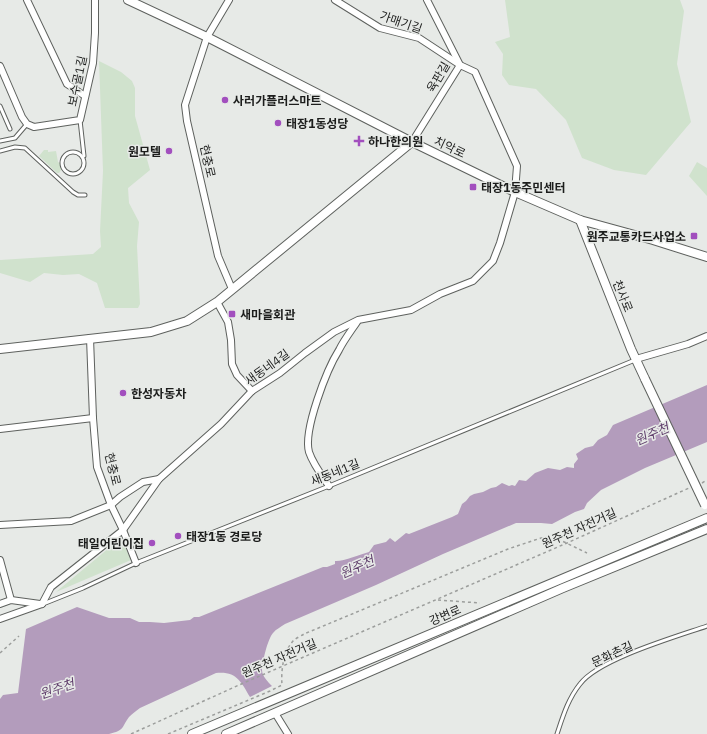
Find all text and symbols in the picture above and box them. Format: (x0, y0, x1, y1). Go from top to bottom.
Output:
street label: 가매기길 (378, 8, 424, 36)
street label: 보수골1길 (64, 54, 90, 108)
street label: 육판길 (423, 59, 453, 95)
place label: 사러가플러스마트 (233, 93, 321, 108)
marker: 사러가플러스마트 (220, 95, 230, 105)
place label: 태장1동성당 (286, 116, 348, 131)
marker: 태장1동성당 (273, 118, 283, 128)
street label: 치악로 (432, 133, 468, 161)
place label: 하나한의원 (368, 134, 423, 149)
marker: 하나한의원 (353, 135, 365, 147)
street label: 현충로 (197, 143, 219, 179)
place label: 원모텔 (128, 144, 161, 159)
marker: 원모텔 (164, 146, 174, 156)
place label: 태장1동주민센터 (481, 180, 565, 195)
marker: 태장1동주민센터 (468, 182, 478, 192)
place label: 원주교통카드사업소 (587, 229, 686, 244)
marker: 원주교통카드사업소 (689, 231, 699, 241)
street label: 천사로 (610, 278, 636, 314)
place label: 새마을회관 (240, 307, 295, 322)
marker: 새마을회관 (227, 309, 237, 319)
street label: 새동네4길 (242, 346, 292, 388)
place label: 한성자동차 (131, 386, 186, 401)
marker: 한성자동차 (118, 388, 128, 398)
water label: 원주천 (632, 419, 673, 449)
street label: 현충로 (102, 451, 124, 487)
street label: 새동네1길 (308, 455, 362, 489)
street label: 원주천 자전거길 (539, 505, 619, 551)
place label: 태장1동 경로당 (186, 529, 262, 544)
marker: 태장1동 경로당 (173, 531, 183, 541)
place label: 태일어린이집 (78, 536, 144, 551)
marker: 태일어린이집 (147, 538, 157, 548)
water label: 원주천 (337, 552, 378, 582)
street label: 강변로 (427, 602, 463, 628)
street label: 원주천 자전거길 (239, 635, 319, 681)
street label: 문화촌길 (589, 638, 635, 670)
water label: 원주천 (37, 675, 78, 703)

